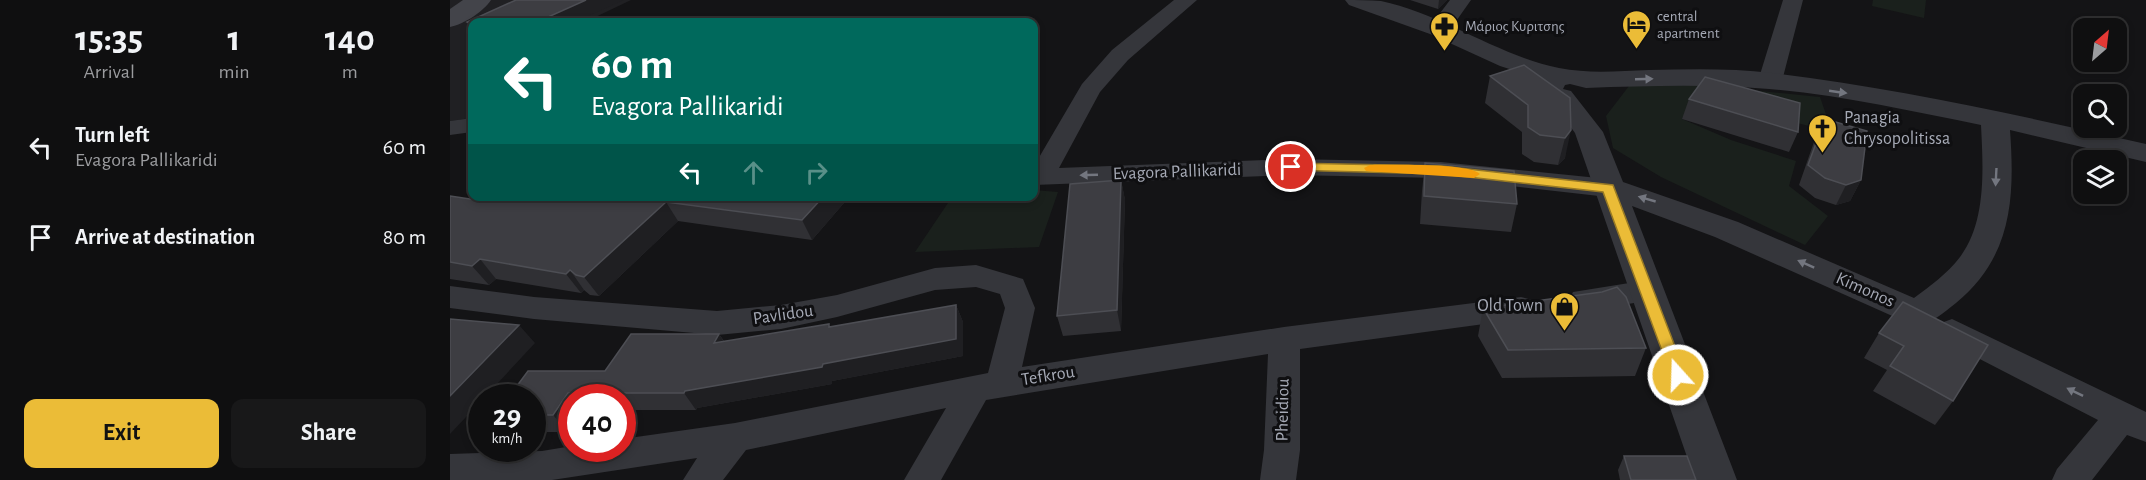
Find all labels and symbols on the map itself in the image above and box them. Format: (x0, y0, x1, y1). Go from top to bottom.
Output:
hotel icon: central apartment (1620, 9, 1652, 51)
place label: central apartment (1657, 9, 1720, 41)
pharmacy icon: Μάριος Κυριτσης (1428, 10, 1460, 52)
north arrow (2073, 18, 2127, 72)
place label: Μάριος Κυριτσης (1465, 19, 1565, 34)
one-way arrow (1635, 74, 1654, 83)
one-way arrow (1829, 87, 1848, 96)
place label: Panagia Chrysopolitissa (1844, 109, 1950, 148)
church icon: Panagia Chrysopolitissa (1807, 112, 1839, 154)
pin (1265, 141, 1316, 192)
street label: Evagora Pallikaridi (1113, 161, 1241, 183)
one-way arrow (1991, 168, 2001, 187)
one-way arrow (1079, 171, 1098, 180)
one-way arrow (1638, 194, 1656, 203)
one-way arrow (1798, 260, 1815, 269)
street label: Kimonos (1833, 269, 1897, 311)
shop icon: Old Town (1548, 290, 1580, 332)
place label: Old Town (1477, 297, 1543, 315)
street label: Pavlidou (752, 302, 814, 328)
position arrow (1646, 343, 1710, 407)
street label: Tefkrou (1020, 363, 1076, 389)
street label: Pheidiou (1273, 378, 1293, 442)
speed limit sign: 40 (558, 384, 636, 462)
one-way arrow (2066, 387, 2083, 397)

